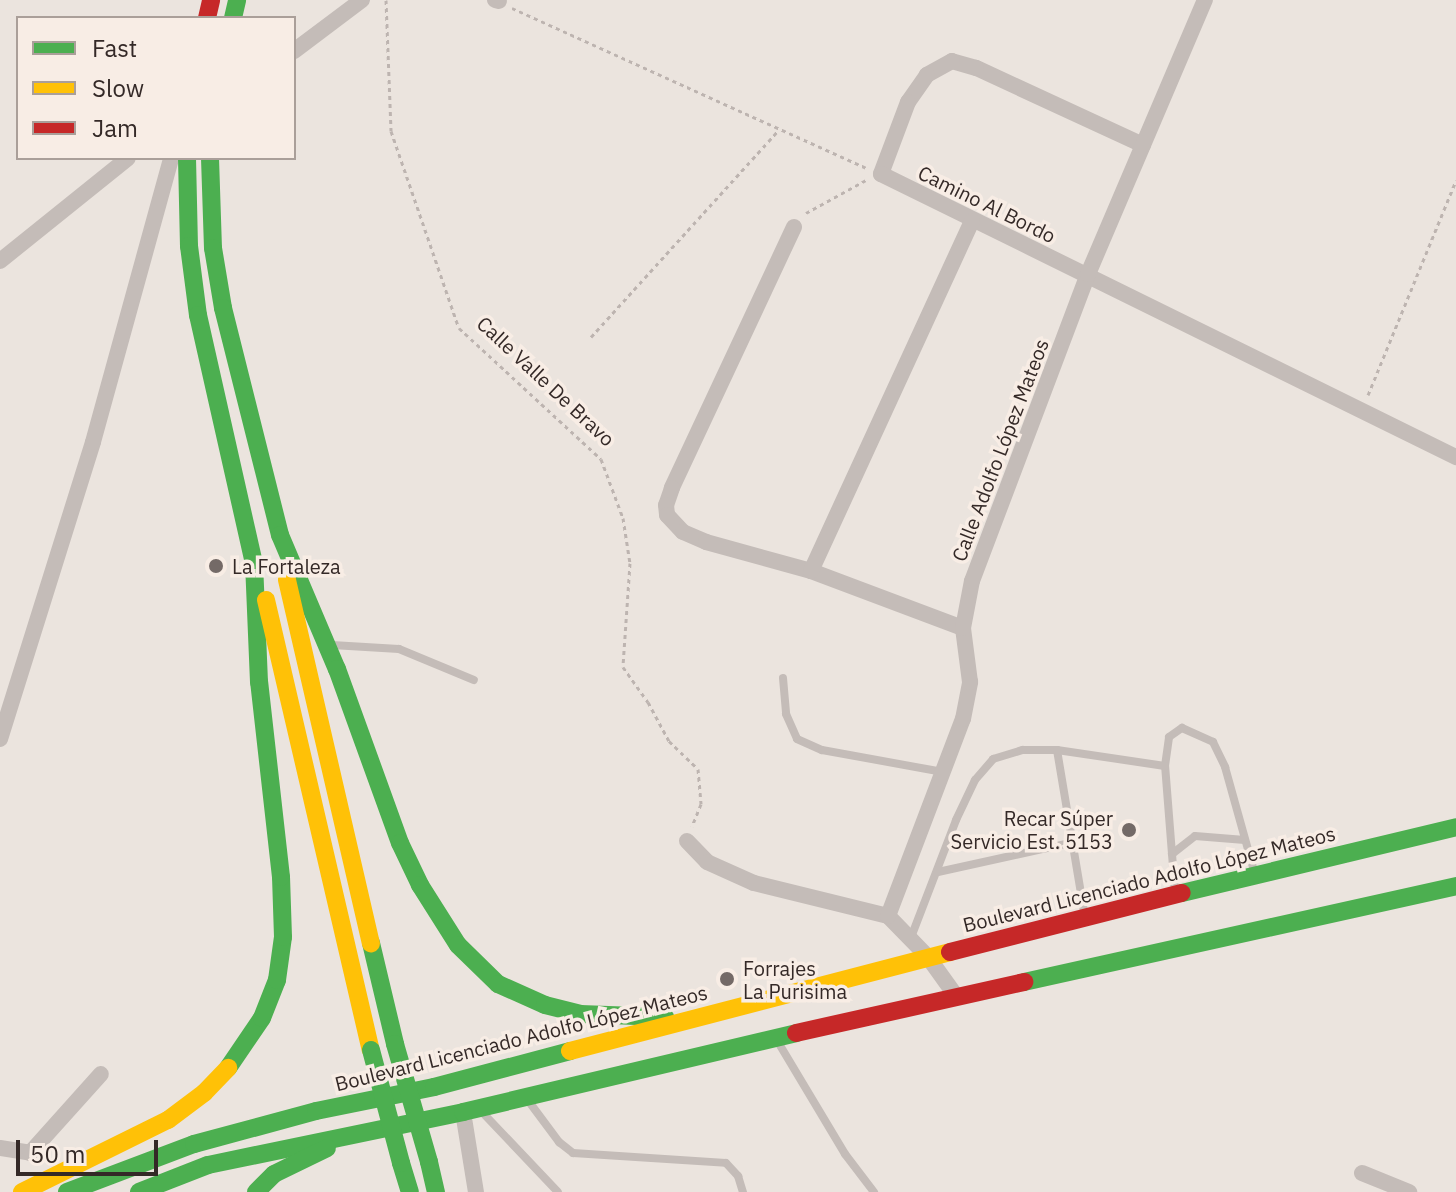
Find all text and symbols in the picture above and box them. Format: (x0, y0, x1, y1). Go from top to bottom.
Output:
legend (16, 16, 296, 160)
text: Fast (92, 32, 137, 64)
text: Slow (92, 72, 144, 104)
text: Jam (92, 112, 138, 144)
street label: Camino Al Bordo (914, 160, 1060, 248)
street label: Calle Valle De Bravo (472, 311, 620, 451)
street label: Calle Adolfo López Mateos (946, 335, 1054, 565)
place label: La Fortaleza (232, 554, 341, 578)
marker: La Fortaleza (207, 557, 225, 575)
place label: Recar Súper Servicio Est. 5153 (951, 806, 1113, 853)
street label: Boulevard Licenciado Adolfo López Mateos (960, 821, 1338, 937)
marker: Recar Súper Servicio Est. 5153 (1120, 821, 1138, 839)
place label: Forrajes La Purisima (743, 956, 847, 1003)
marker: Forrajes La Purisima (718, 970, 736, 988)
street label: Boulevard Licenciado Adolfo López Mateos (332, 980, 710, 1096)
scale bar (20, 1124, 162, 1174)
text: 50 m (30, 1138, 85, 1170)

